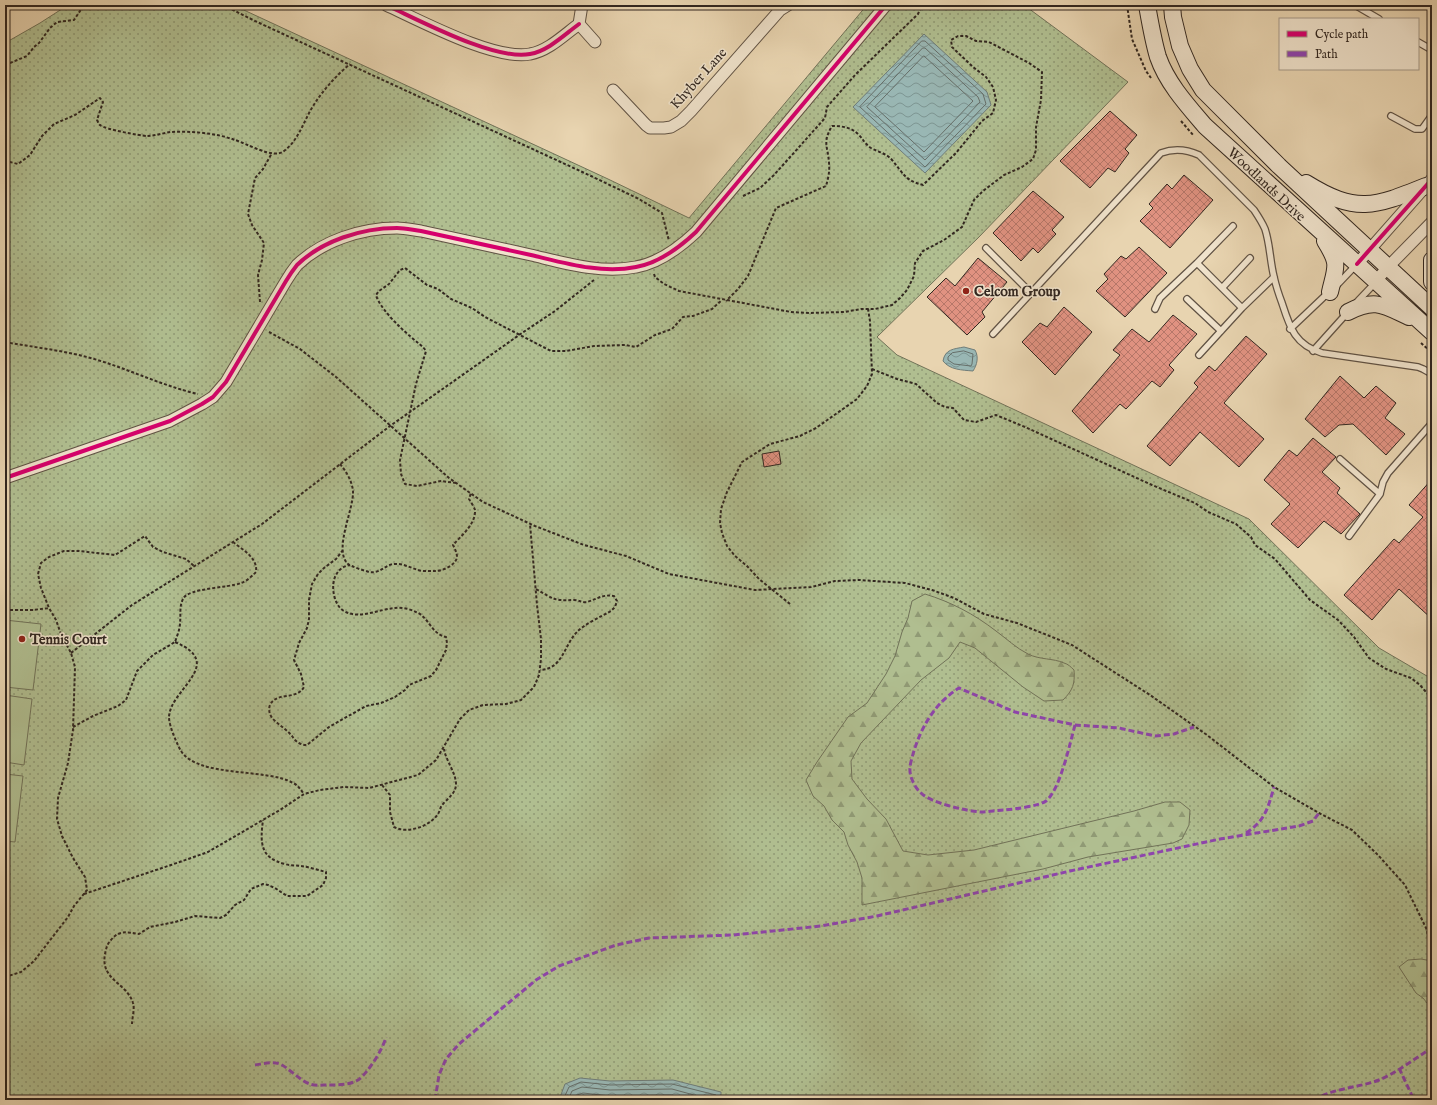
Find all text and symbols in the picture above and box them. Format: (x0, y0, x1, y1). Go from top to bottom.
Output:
legend (1279, 18, 1419, 70)
text: Cycle path (1315, 27, 1369, 43)
street label: Khyber Lane (667, 44, 731, 113)
text: Path (1315, 47, 1338, 62)
street label: Woodlands Drive (1223, 144, 1310, 226)
place label: Celcom Group (974, 283, 1061, 301)
marker: Celcom Group (961, 286, 971, 296)
place label: Tennis Court (29, 631, 107, 649)
marker: Tennis Court (17, 634, 27, 644)

